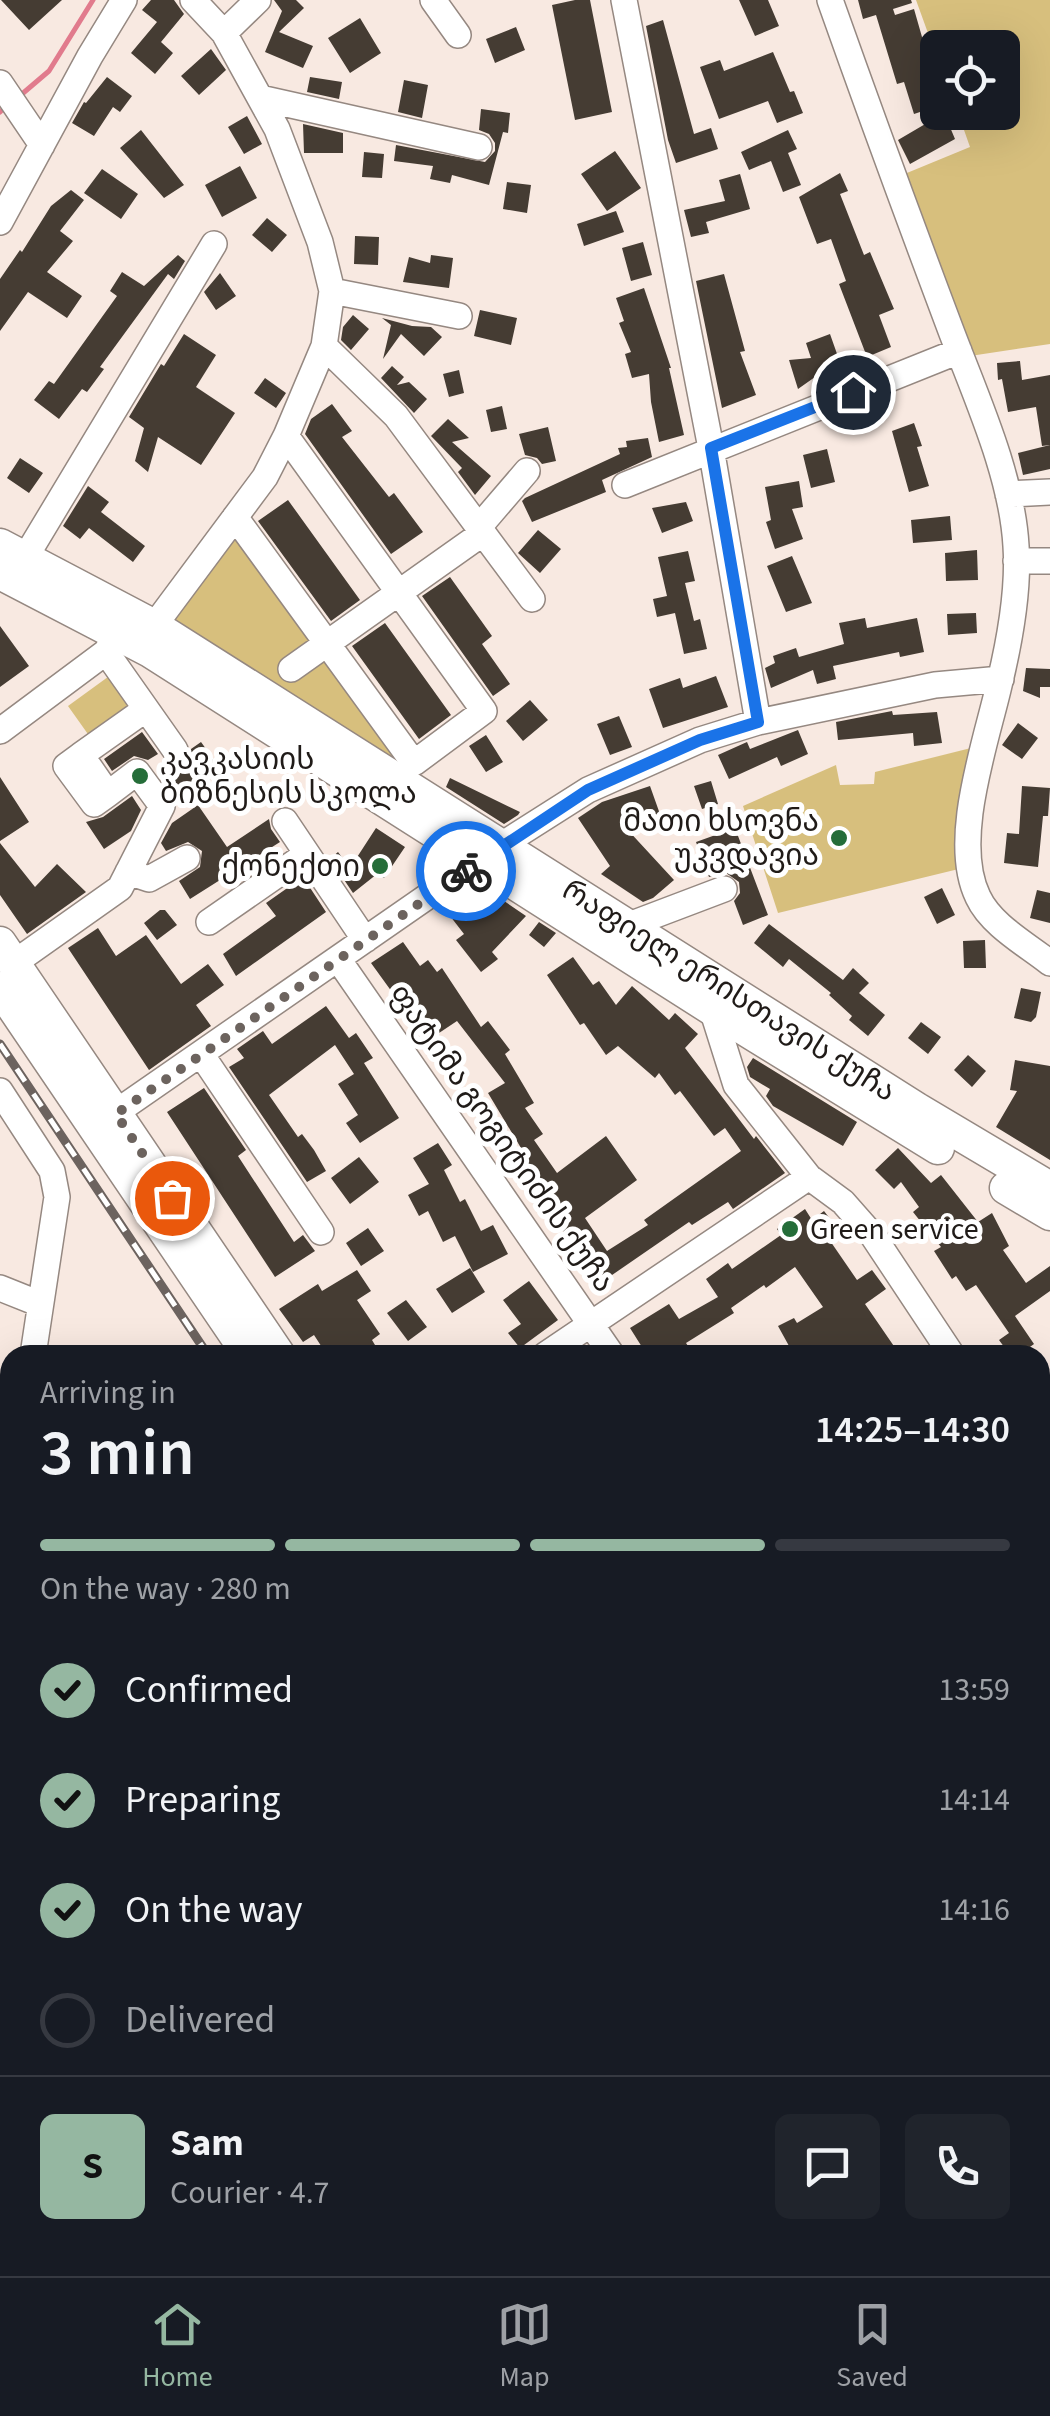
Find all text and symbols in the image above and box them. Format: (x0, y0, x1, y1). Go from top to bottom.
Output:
map controls (920, 30, 1020, 130)
button: locate (920, 30, 1020, 130)
pin (811, 350, 896, 435)
icon: home (826, 365, 881, 420)
place label: კავკასიის ბიზნესის სკოლა (160, 738, 417, 815)
marker: კავკასიის ბიზნესის სკოლა (129, 765, 151, 787)
place label: მათი ხსოვნა უკვდავია (623, 800, 819, 877)
courier (416, 821, 516, 921)
marker: მათი ხსოვნა უკვდავია (828, 827, 850, 849)
icon: bike (439, 844, 494, 899)
place label: ქონექთი (221, 845, 360, 888)
marker: ქონექთი (369, 855, 391, 877)
street label: რაფიელ ერისთავის ქუჩა (554, 868, 905, 1112)
street label: ფატიმა გოგიტიძის ქუჩა (379, 975, 625, 1301)
pin (130, 1156, 215, 1241)
icon: bag (145, 1171, 200, 1226)
place label: Green service (810, 1208, 979, 1251)
marker: Green service (779, 1218, 801, 1240)
text: Arriving in (40, 1370, 176, 1416)
text: 14:25–14:30 (815, 1403, 1010, 1457)
text: 3 min (40, 1407, 195, 1500)
text: On the way · 280 m (40, 1566, 291, 1612)
icon: check (40, 1663, 95, 1718)
text: Confirmed (125, 1663, 293, 1717)
text: 13:59 (938, 1667, 1010, 1713)
icon: check (40, 1773, 95, 1828)
text: Preparing (125, 1773, 280, 1827)
text: 14:14 (938, 1777, 1010, 1823)
icon: check (40, 1883, 95, 1938)
text: On the way (125, 1883, 302, 1937)
text: 14:16 (938, 1887, 1010, 1933)
text: Delivered (125, 1993, 275, 2047)
button: chat (775, 2114, 880, 2219)
button: phone (905, 2114, 1010, 2219)
text: Sam (170, 2116, 244, 2170)
text: S (82, 2139, 103, 2193)
text: Courier · 4.7 (170, 2170, 330, 2216)
tab: Home (142, 2297, 213, 2397)
tab: Map (497, 2297, 552, 2397)
tab: Saved (836, 2297, 908, 2397)

